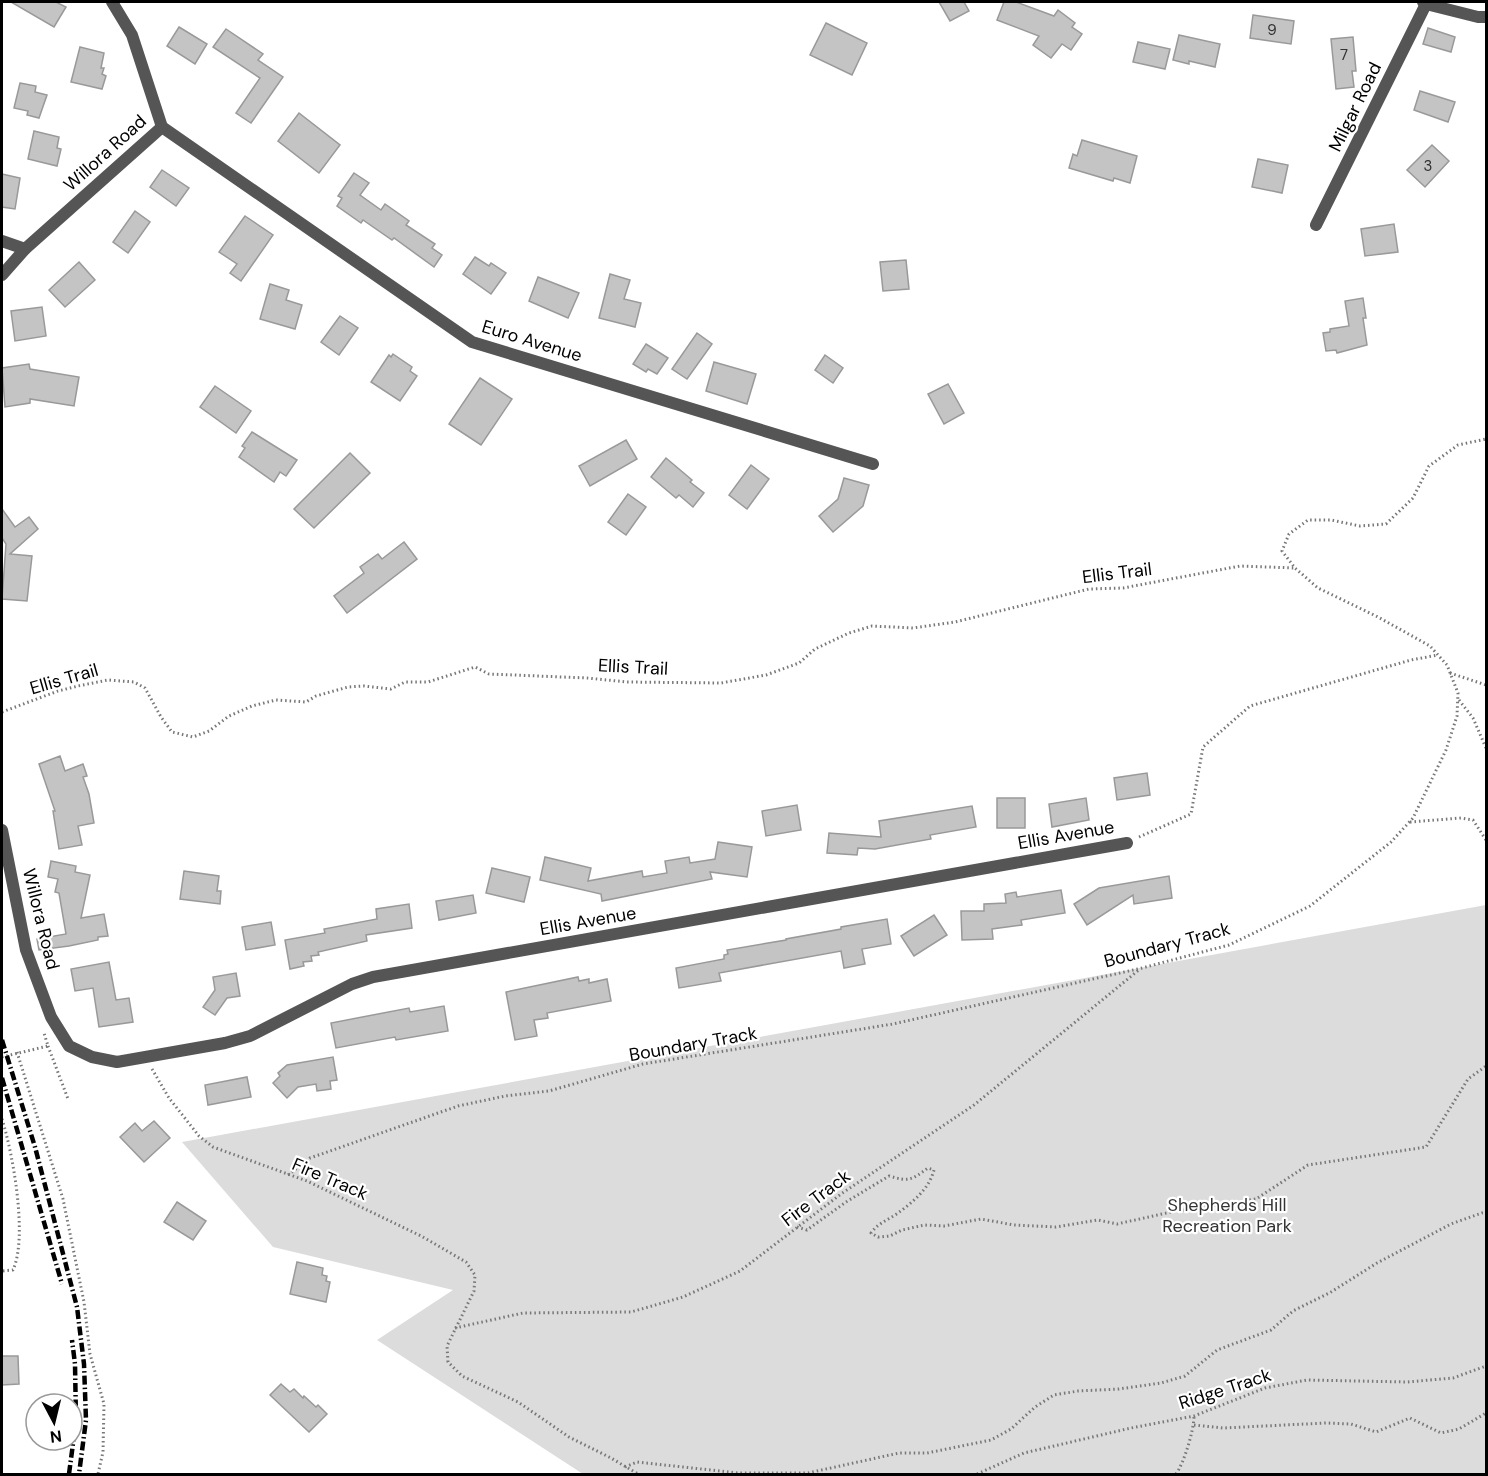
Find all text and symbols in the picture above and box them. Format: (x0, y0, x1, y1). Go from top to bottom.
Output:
house number: 9 (1267, 20, 1277, 40)
house number: 7 (1340, 45, 1348, 65)
street label: Milgar Road (1323, 58, 1387, 156)
street label: Willora Road (58, 109, 152, 197)
house number: 3 (1424, 156, 1432, 176)
street label: Euro Avenue (479, 314, 585, 368)
street label: Ellis Trail (1081, 557, 1153, 589)
street label: Ellis Trail (597, 653, 669, 681)
street label: Ellis Trail (27, 658, 101, 700)
street label: Ellis Avenue (1016, 815, 1116, 855)
street label: Willora Road (17, 866, 65, 972)
street label: Ellis Avenue (538, 901, 638, 941)
street label: Boundary Track (1101, 917, 1233, 973)
street label: Boundary Track (627, 1021, 759, 1067)
street label: Fire Track (288, 1152, 372, 1206)
street label: Fire Track (777, 1164, 855, 1232)
park label: Shepherds Hill Recreation Park (1162, 1193, 1292, 1238)
street label: Ridge Track (1176, 1363, 1274, 1415)
north arrow (24, 1392, 84, 1452)
text: N (49, 1425, 63, 1448)

